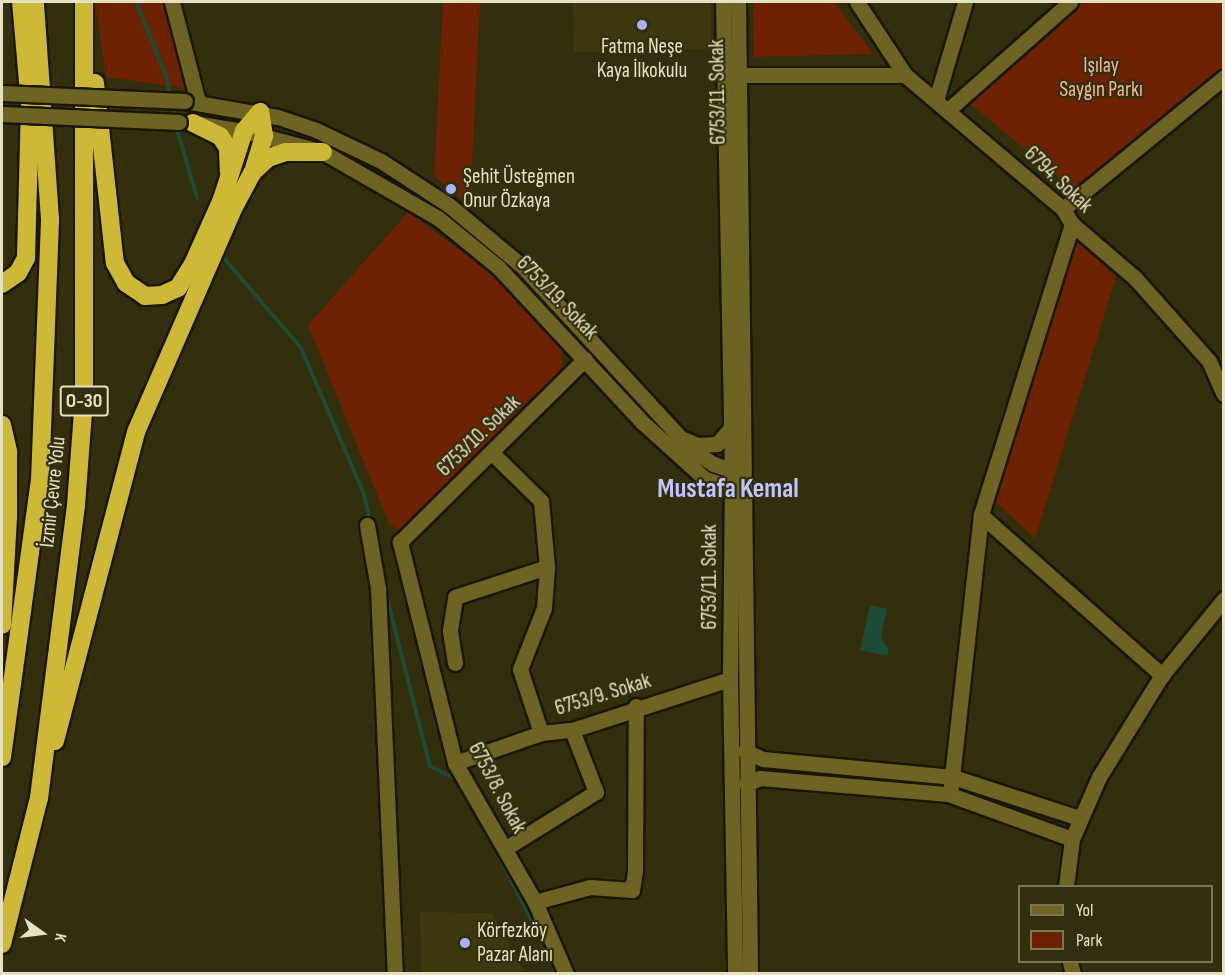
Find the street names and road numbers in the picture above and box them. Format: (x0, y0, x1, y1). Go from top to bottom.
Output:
street label: 6753/11. Sokak (704, 39, 732, 145)
street label: 6794. Sokak (1019, 141, 1097, 219)
street label: 6753/19. Sokak (511, 251, 603, 345)
road number: O-30 (58, 384, 110, 418)
street label: 6753/10. Sokak (432, 390, 526, 482)
street label: İzmir Çevre Yolu (35, 435, 71, 549)
street label: 6753/11. Sokak (697, 524, 723, 630)
street label: 6753/9. Sokak (552, 668, 654, 722)
street label: 6753/8. Sokak (463, 738, 531, 838)

